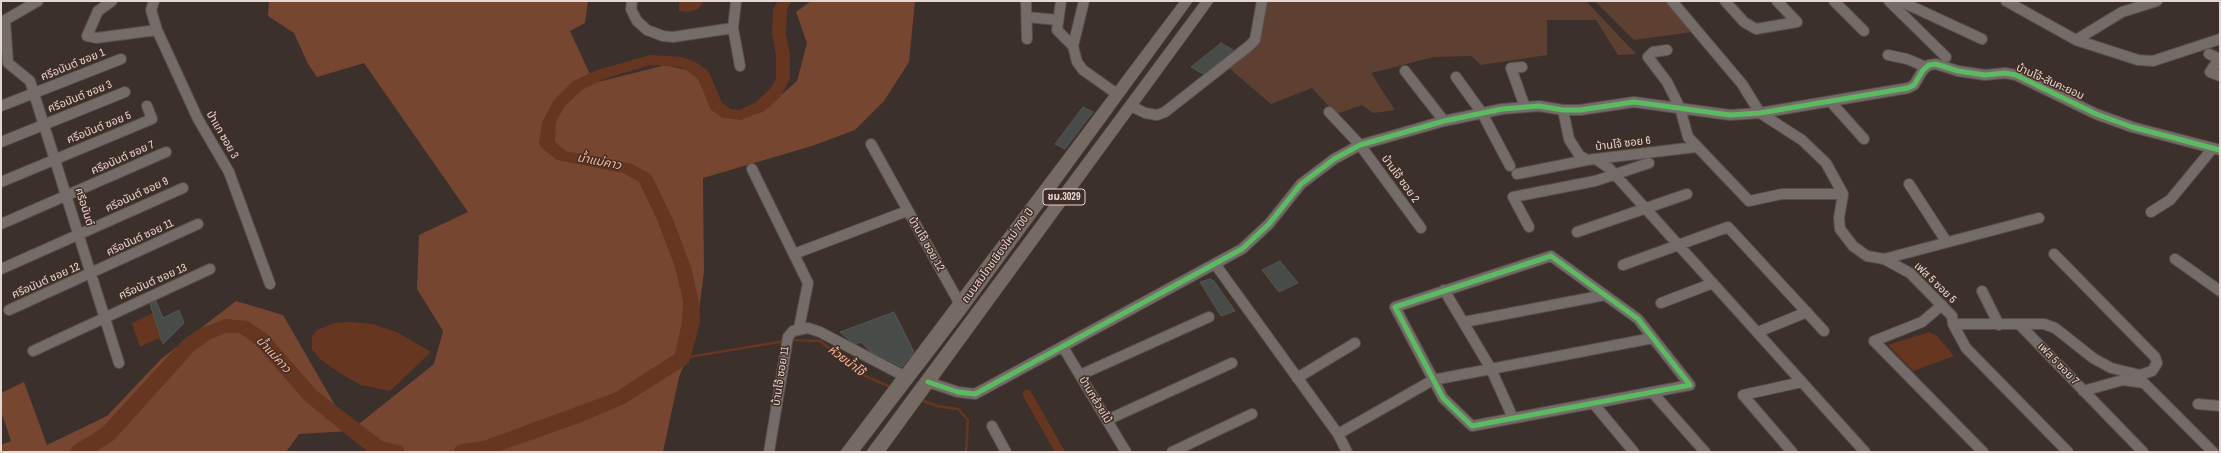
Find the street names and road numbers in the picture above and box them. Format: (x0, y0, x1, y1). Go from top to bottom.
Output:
street label: ศรีอนันต์ ซอย 1 (39, 46, 107, 84)
street label: บ้านโจ้-สันคะยอม (2014, 61, 2086, 103)
street label: ศรีอนันต์ ซอย 3 (46, 78, 114, 116)
street label: ศรีอนันต์ ซอย 5 (65, 109, 133, 147)
street label: ป่าแก ซอย 3 (203, 109, 241, 161)
street label: บ้านโจ้ ซอย 6 (1595, 134, 1651, 154)
street label: ศรีอนันต์ ซอย 7 (89, 138, 157, 178)
street label: บ้านโจ้ ซอย 2 (1378, 153, 1422, 205)
street label: ศรีอนันต์ ซอย 9 (103, 175, 171, 215)
street label: ศรีอนันต์ (72, 186, 96, 228)
road number: ชม.3029 (1043, 189, 1085, 205)
street label: ถนนสมโภชเชียงใหม่ 700 ปี (959, 206, 1037, 306)
street label: บ้านโจ้ ซอย 12 (905, 214, 947, 274)
street label: ศรีอนันต์ ซอย 11 (104, 217, 176, 259)
street label: ศรีอนันต์ ซอย 12 (10, 260, 82, 302)
street label: เฟส 5 ซอย 5 (1911, 260, 1959, 306)
street label: ศรีอนันต์ ซอย 13 (117, 261, 189, 303)
street label: เฟส 5 ซอย 7 (2035, 340, 2081, 388)
street label: บ้านโจ้ ซอย 11 (770, 345, 792, 407)
street label: บ้านกล้วยไม้ (1076, 374, 1114, 426)

